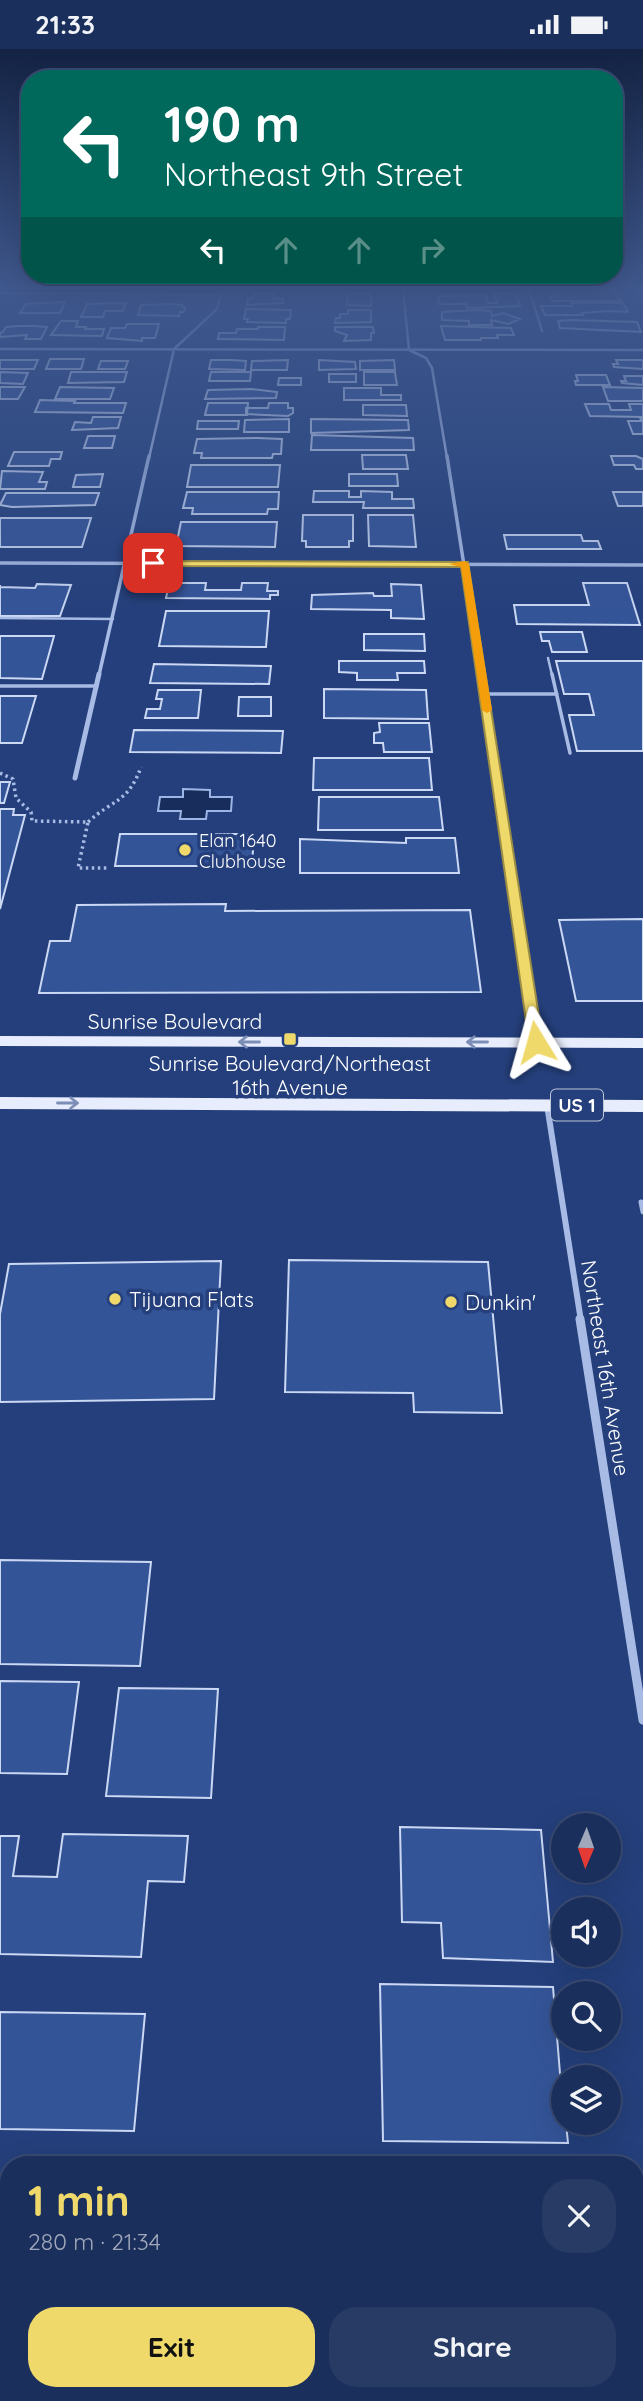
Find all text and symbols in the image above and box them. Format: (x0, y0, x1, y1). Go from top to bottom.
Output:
text: 21:33 (35, 8, 95, 41)
text: 190 m (164, 93, 300, 154)
icon: left (49, 98, 140, 189)
text: Northeast 9th Street (164, 154, 463, 194)
icon: left (194, 231, 232, 269)
icon: ahead (267, 231, 305, 269)
icon: ahead (340, 231, 378, 269)
icon: right (413, 231, 451, 269)
pin (123, 533, 183, 593)
icon: arrive (134, 544, 172, 582)
place label: Elan 1640 Clubhouse (199, 829, 286, 873)
marker: Elan 1640 Clubhouse (177, 842, 193, 858)
position arrow (499, 1005, 573, 1079)
street label: Sunrise Boulevard (88, 1008, 262, 1034)
marker: Sunrise Boulevard/Northeast 16th Avenue (282, 1031, 298, 1047)
one-way arrow (238, 1035, 261, 1049)
one-way arrow (466, 1035, 489, 1049)
place label: Sunrise Boulevard/Northeast 16th Avenue (149, 1050, 431, 1100)
road number: US 1 (551, 1089, 603, 1121)
one-way arrow (56, 1096, 79, 1110)
street label: Northeast 16th Avenue (576, 1258, 636, 1478)
place label: Tijuana Flats (129, 1286, 254, 1312)
place label: Dunkin' (465, 1289, 536, 1315)
marker: Tijuana Flats (107, 1291, 123, 1307)
marker: Dunkin' (443, 1294, 459, 1310)
north arrow (551, 1813, 621, 1883)
map controls (551, 1813, 621, 2135)
button: sound (551, 1897, 621, 1967)
button: search (551, 1981, 621, 2051)
button: layers (551, 2065, 621, 2135)
text: 1 min (28, 2174, 130, 2227)
button: close (542, 2179, 616, 2253)
text: 280 m · 21:34 (28, 2227, 161, 2256)
button: Exit (28, 2307, 315, 2387)
button: Share (329, 2307, 616, 2387)

